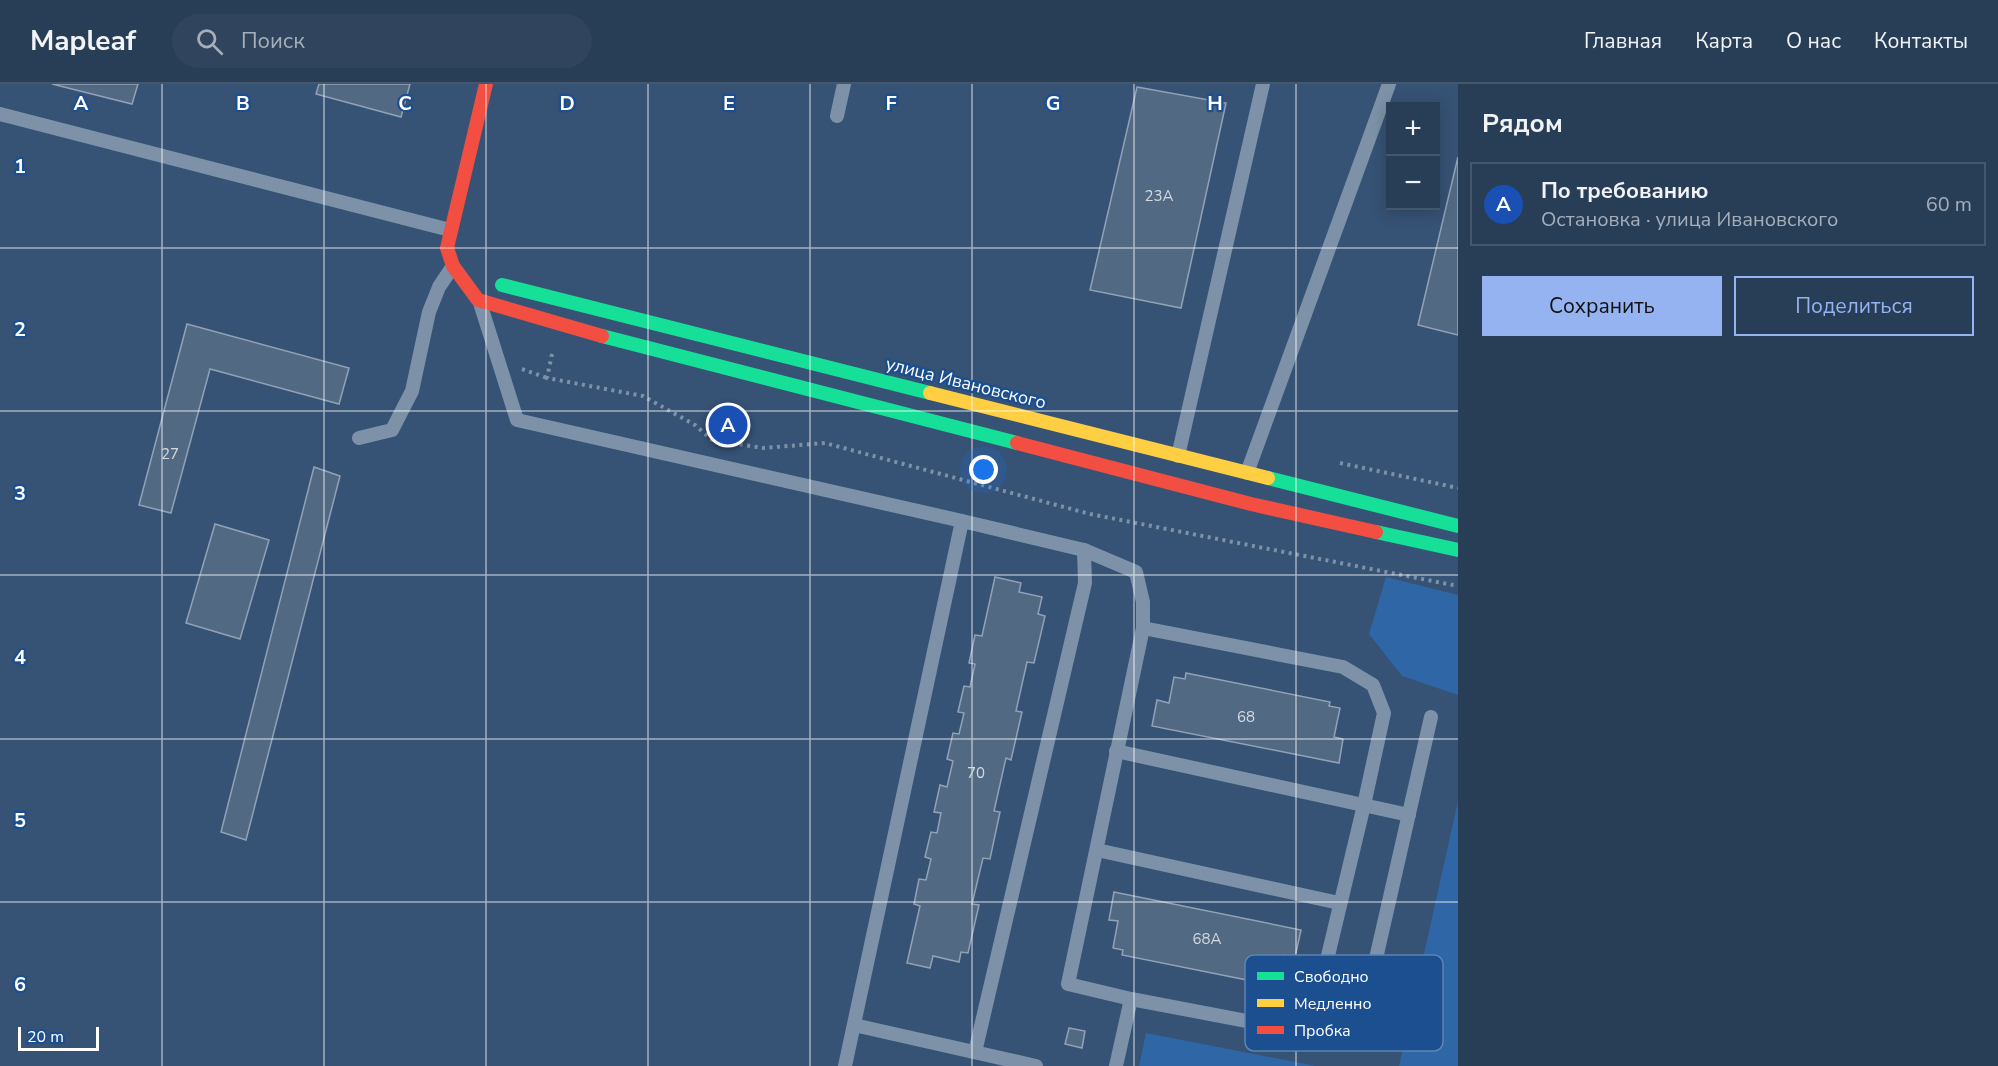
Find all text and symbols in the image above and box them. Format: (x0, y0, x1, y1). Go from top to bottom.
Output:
search box (172, 14, 592, 68)
text: Mapleaf (30, 22, 136, 60)
icon: search (193, 25, 226, 58)
text: Поиск (241, 26, 305, 56)
text: Главная (1584, 27, 1662, 55)
text: Карта (1695, 27, 1753, 55)
text: О нас (1786, 27, 1841, 55)
text: Контакты (1874, 27, 1968, 55)
text: A (74, 90, 89, 117)
text: B (236, 90, 250, 117)
text: C (398, 90, 412, 117)
text: D (559, 90, 575, 117)
text: E (723, 90, 735, 117)
text: F (885, 90, 897, 117)
text: G (1046, 90, 1060, 117)
text: H (1207, 90, 1223, 117)
map controls (1386, 102, 1440, 210)
button: + (1386, 102, 1440, 156)
text: Рядом (1482, 106, 1563, 141)
text: 1 (14, 153, 26, 180)
button: − (1386, 156, 1440, 210)
text: По требованию (1541, 176, 1708, 206)
house number: 23А (1145, 186, 1174, 206)
text: A (1496, 191, 1511, 218)
text: 60 m (1926, 191, 1972, 218)
text: Остановка · улица Ивановского (1541, 206, 1838, 233)
button: Сохранить (1482, 276, 1722, 336)
button: Поделиться (1734, 276, 1974, 336)
text: 2 (14, 316, 26, 343)
street label: улица Ивановского (883, 351, 1049, 415)
pin: A (708, 402, 748, 448)
house number: 27 (161, 444, 179, 464)
your location (969, 455, 998, 484)
text: 3 (14, 480, 26, 507)
text: 4 (14, 644, 26, 671)
house number: 68 (1237, 707, 1255, 727)
house number: 70 (967, 763, 985, 783)
text: 5 (14, 807, 26, 834)
house number: 68А (1193, 929, 1222, 949)
legend (1245, 955, 1443, 1051)
text: Свободно (1294, 966, 1369, 988)
text: 6 (14, 971, 26, 998)
text: Медленно (1294, 993, 1372, 1015)
text: Пробка (1294, 1020, 1351, 1042)
scale bar (18, 1024, 99, 1052)
text: 20 m (27, 1026, 64, 1048)

